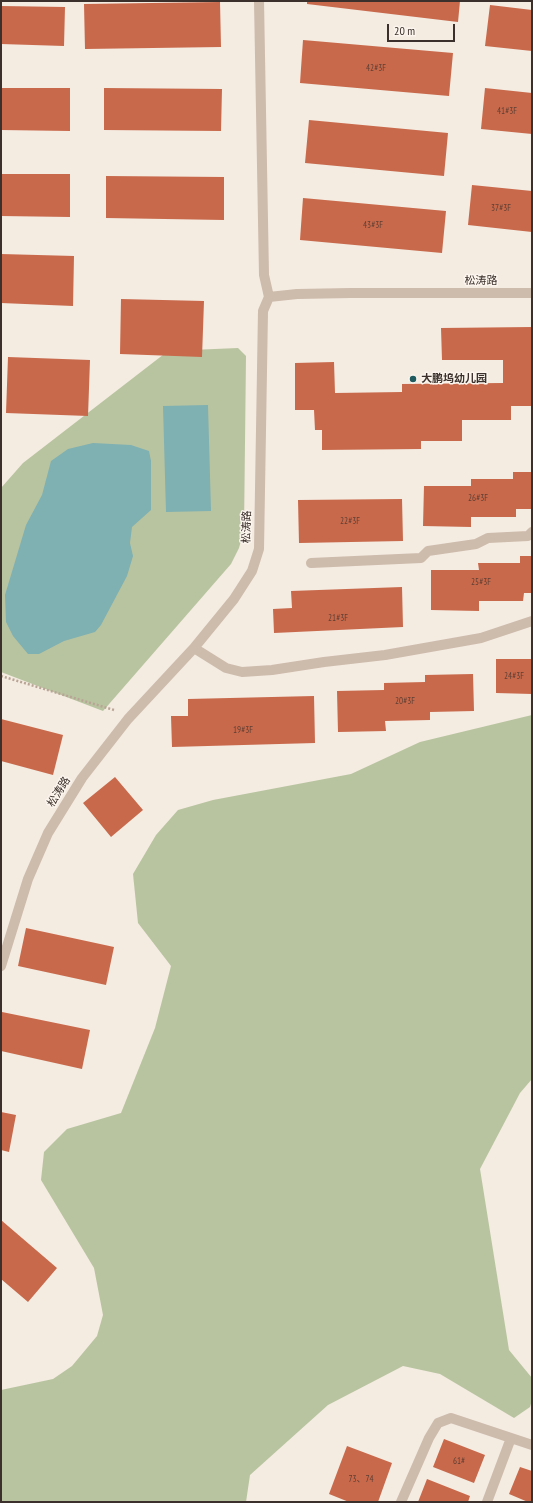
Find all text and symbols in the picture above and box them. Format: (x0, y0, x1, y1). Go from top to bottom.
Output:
scale bar (389, 16, 457, 42)
text: 20 m (394, 23, 415, 38)
house number: 42#3F (366, 63, 386, 73)
house number: 41#3F (497, 106, 517, 116)
house number: 37#3F (491, 203, 511, 213)
house number: 43#3F (363, 220, 383, 230)
street label: 松涛路 (465, 274, 497, 288)
place label: 大鹏坞幼儿园 (421, 372, 487, 386)
marker: 大鹏坞幼儿园 (408, 374, 418, 384)
house number: 26#3F (468, 493, 488, 503)
street label: 松涛路 (240, 510, 254, 544)
house number: 22#3F (340, 516, 360, 526)
house number: 25#3F (471, 577, 491, 587)
house number: 21#3F (328, 613, 348, 623)
house number: 24#3F (504, 671, 524, 681)
house number: 20#3F (395, 696, 415, 706)
house number: 19#3F (233, 725, 253, 735)
street label: 松涛路 (45, 775, 73, 809)
house number: 61# (453, 1456, 465, 1466)
house number: 73、74 (348, 1474, 374, 1484)

